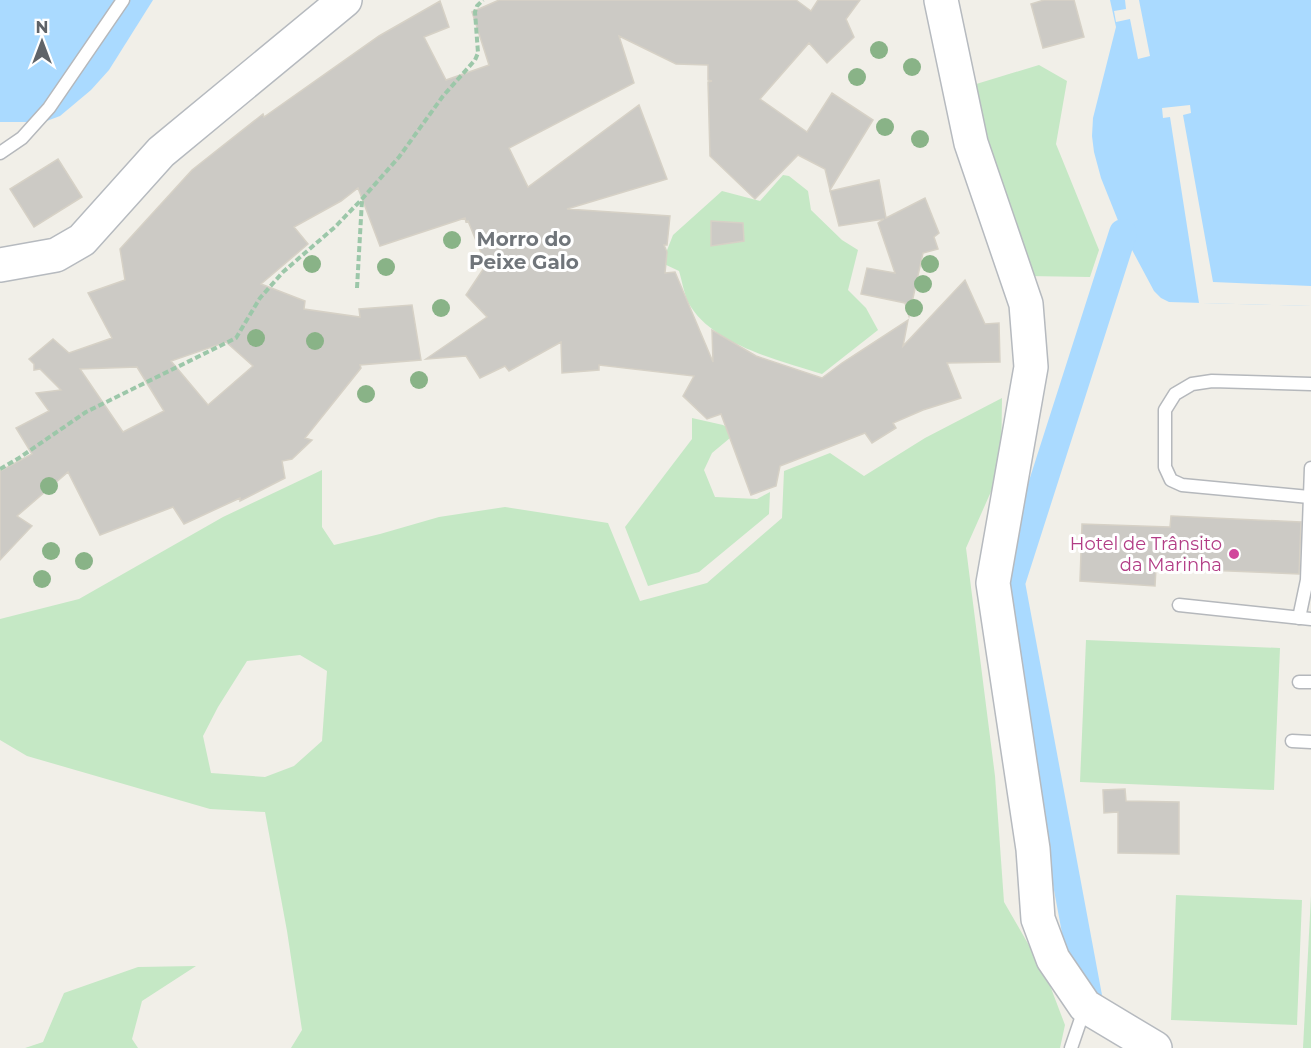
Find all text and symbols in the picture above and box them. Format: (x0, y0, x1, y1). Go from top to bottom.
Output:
north arrow (12, 12, 72, 72)
text: N (36, 18, 48, 37)
district label: Morro do Peixe Galo (469, 227, 579, 274)
place label: Hotel de Trânsito da Marinha (1070, 533, 1222, 576)
marker: Hotel de Trânsito da Marinha (1227, 547, 1241, 561)

